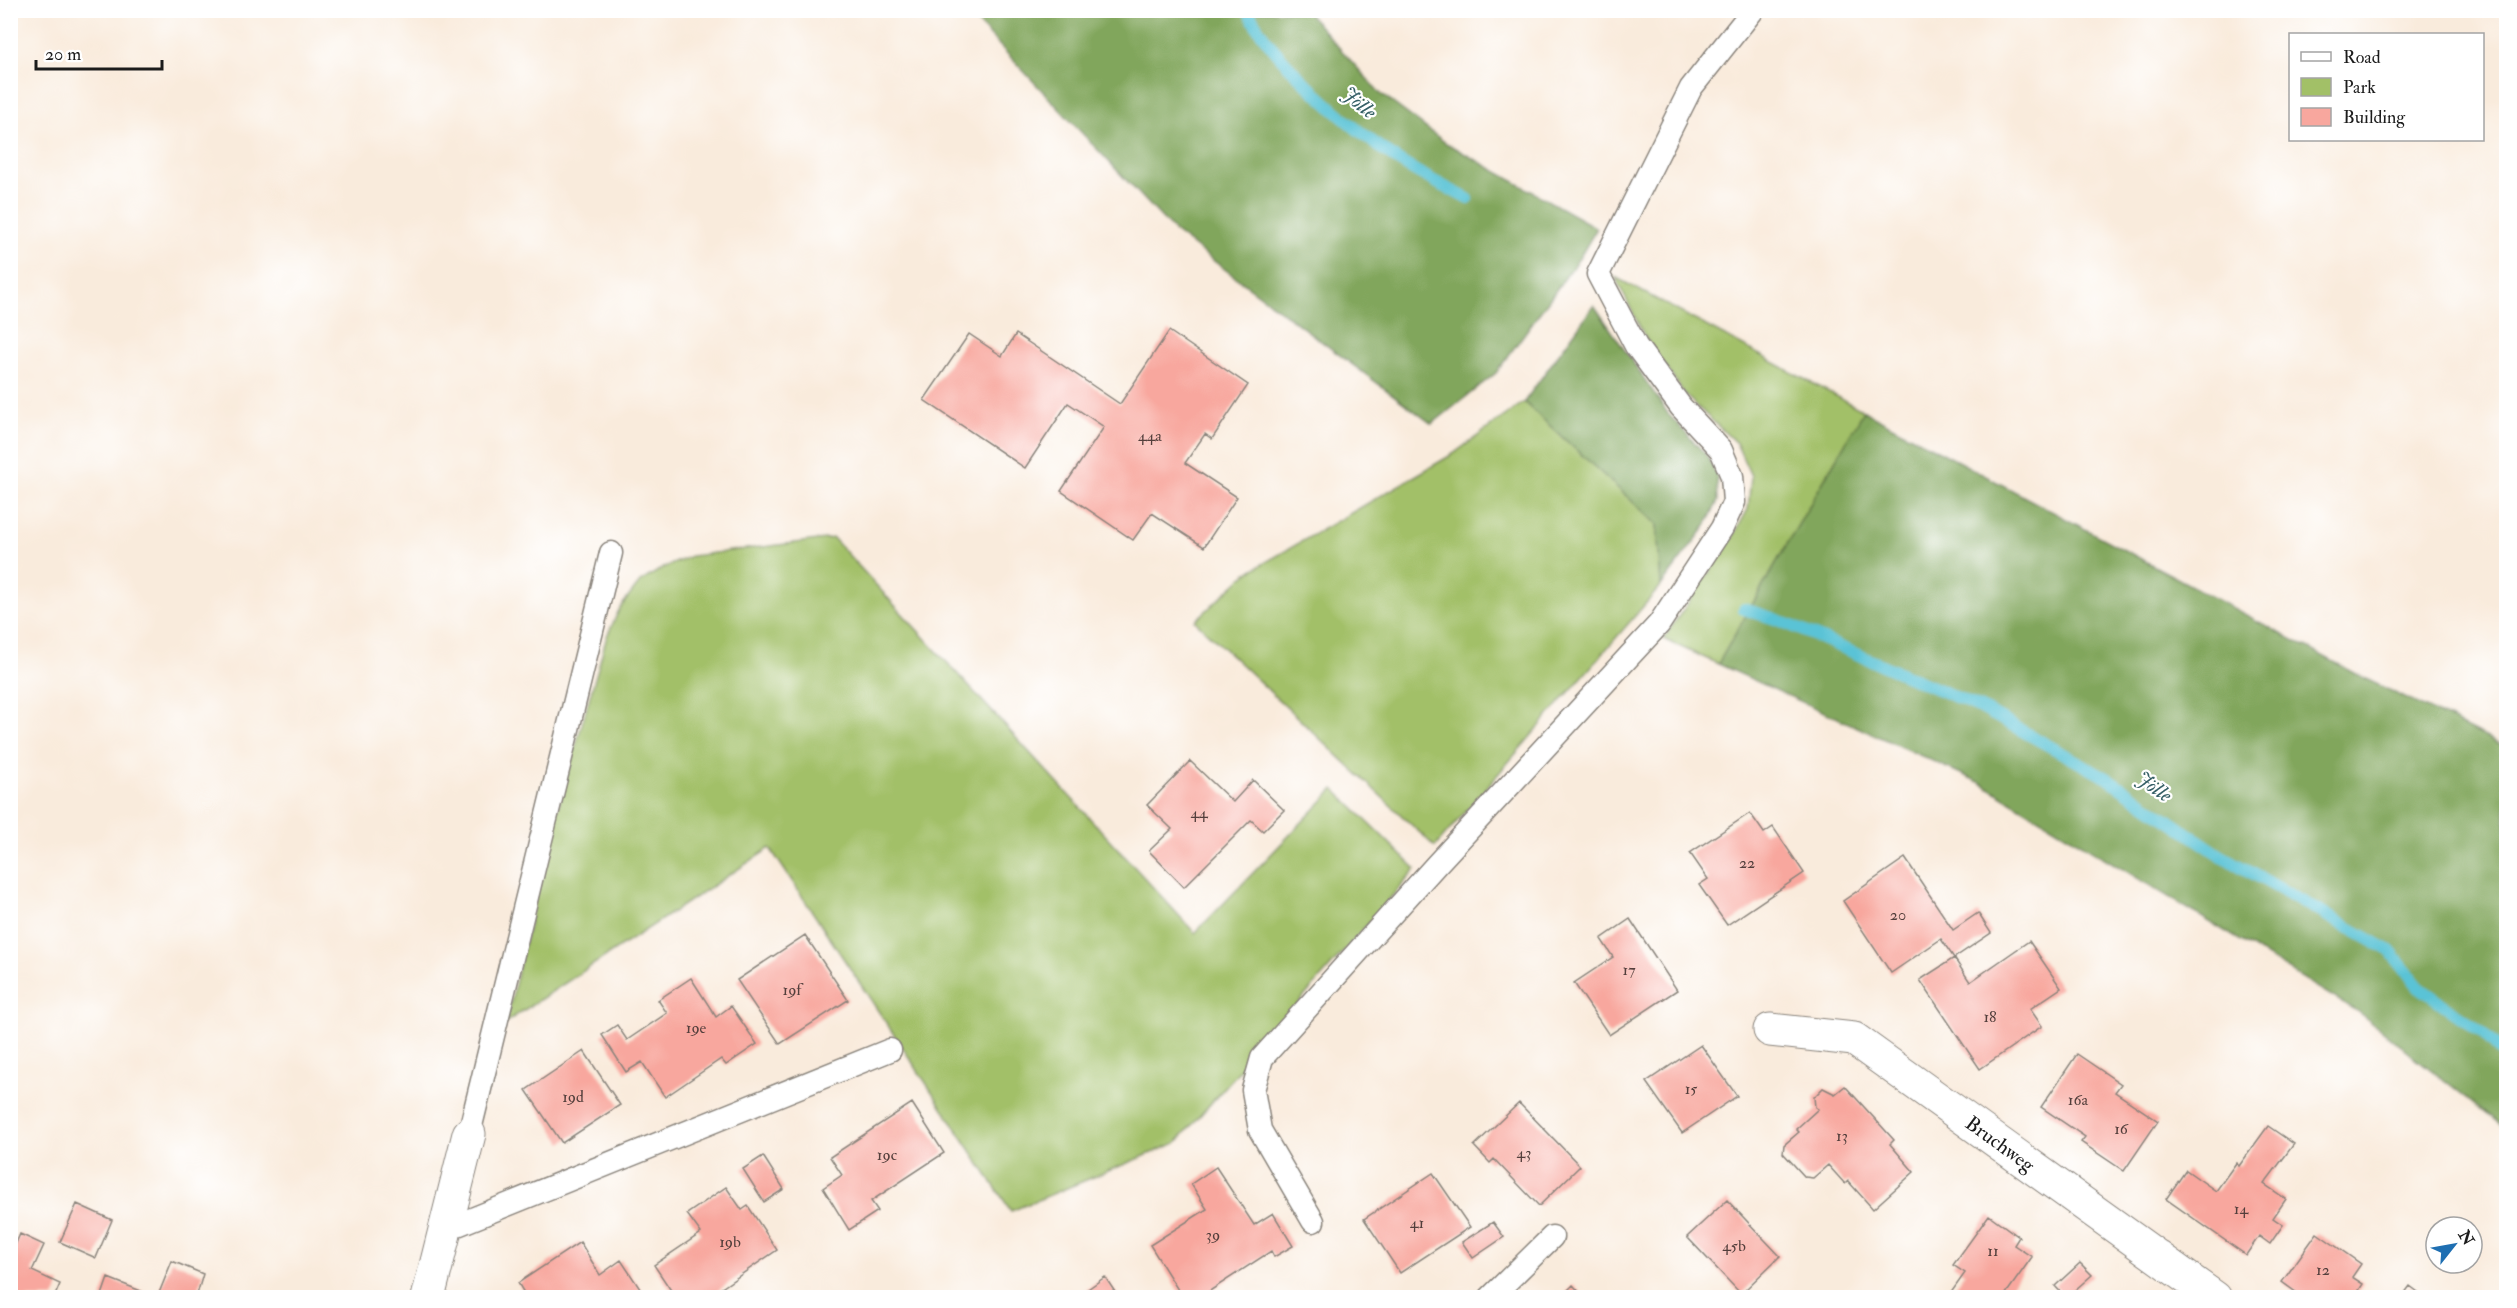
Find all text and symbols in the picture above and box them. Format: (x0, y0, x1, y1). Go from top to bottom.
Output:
scale bar (36, 33, 162, 71)
legend (2289, 33, 2484, 141)
text: 20 m (45, 43, 81, 66)
text: Road (2343, 46, 2381, 69)
text: Park (2343, 76, 2376, 99)
water label: Jölle (1336, 81, 1383, 126)
text: Building (2343, 106, 2406, 129)
house number: 44a (1138, 426, 1162, 446)
water label: Jölle (2131, 765, 2178, 809)
house number: 44 (1190, 803, 1209, 823)
house number: 22 (1739, 853, 1755, 873)
house number: 20 (1890, 905, 1906, 925)
house number: 17 (1622, 960, 1636, 980)
house number: 19f (782, 980, 804, 1000)
house number: 18 (1983, 1007, 1997, 1027)
house number: 19e (686, 1018, 707, 1038)
house number: 15 (1685, 1079, 1697, 1099)
house number: 19d (562, 1087, 584, 1107)
house number: 16a (2068, 1090, 2089, 1110)
street label: Bruchweg (1960, 1111, 2040, 1178)
house number: 16 (2114, 1119, 2129, 1139)
house number: 13 (1836, 1126, 1848, 1146)
house number: 43 (1517, 1143, 1531, 1163)
house number: 19c (877, 1145, 898, 1165)
house number: 14 (2234, 1199, 2250, 1219)
house number: 41 (1410, 1213, 1424, 1233)
north arrow (2424, 1215, 2484, 1275)
house number: 39 (1206, 1225, 1220, 1245)
text: N (2453, 1226, 2479, 1250)
house number: 19b (719, 1232, 741, 1252)
house number: 45b (1722, 1236, 1746, 1256)
house number: 11 (1987, 1241, 1999, 1261)
house number: 12 (2316, 1260, 2330, 1280)

